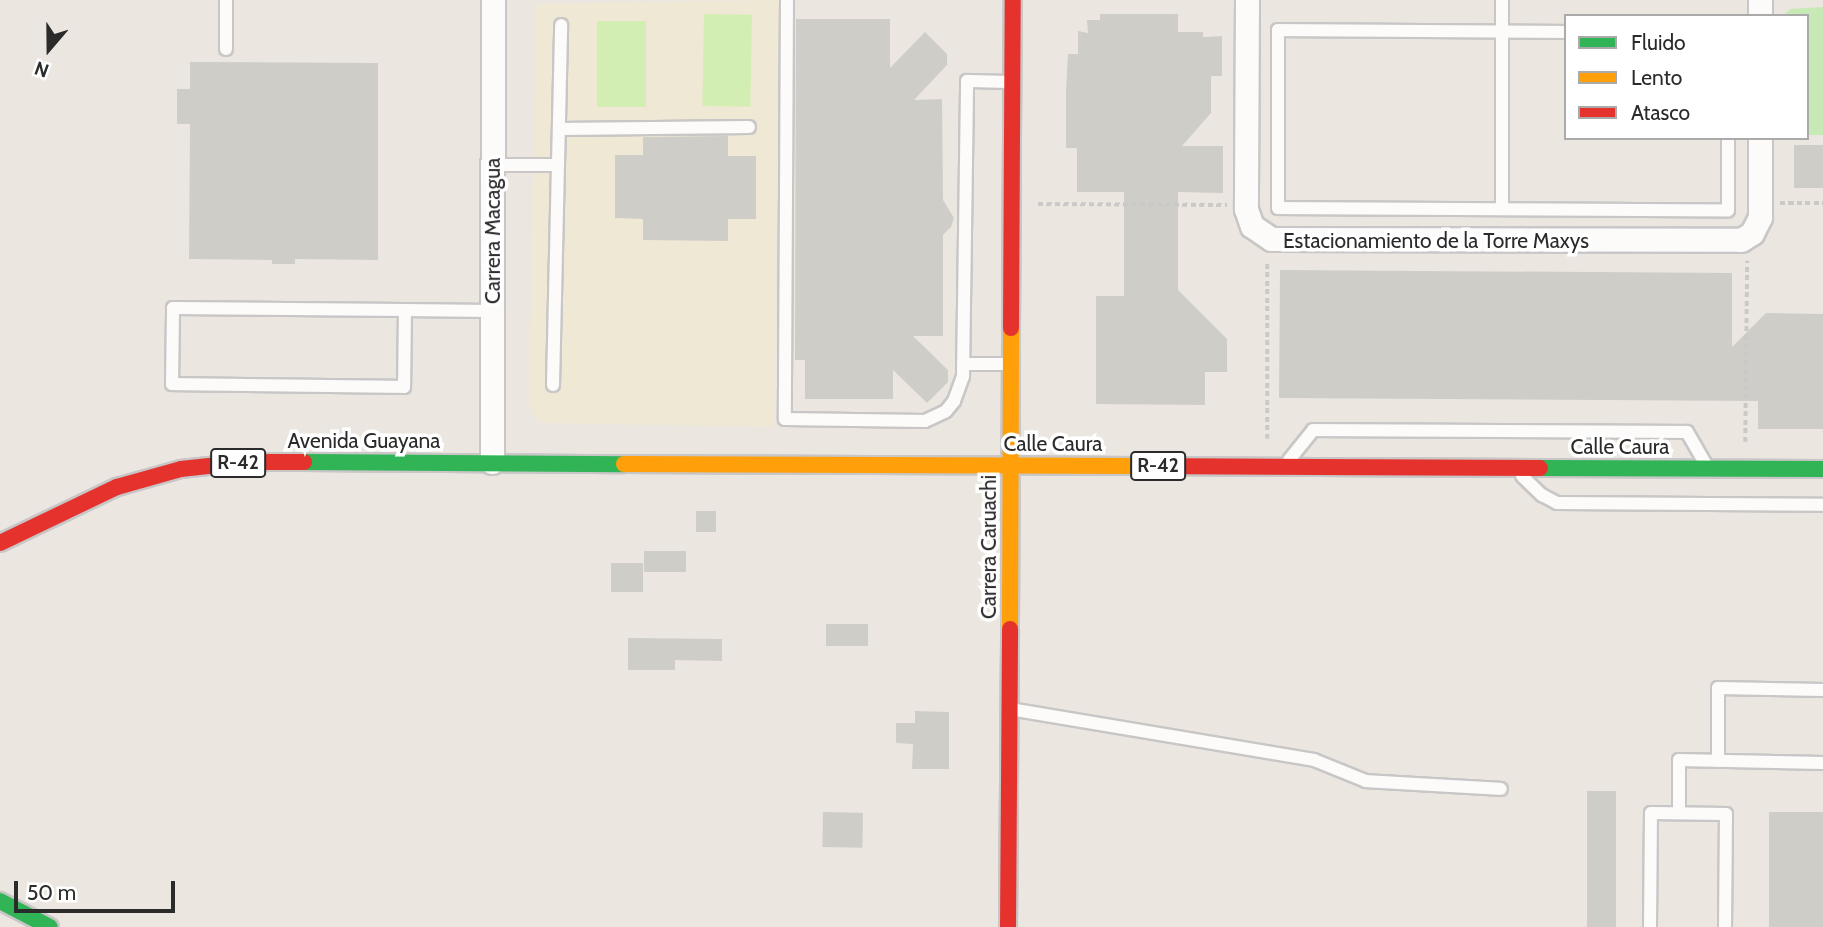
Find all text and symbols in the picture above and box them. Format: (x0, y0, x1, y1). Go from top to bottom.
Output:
north arrow (14, 14, 84, 84)
legend (1564, 14, 1809, 140)
text: Fluido (1631, 30, 1686, 55)
text: N (31, 56, 52, 82)
text: Lento (1631, 65, 1682, 90)
text: Atasco (1631, 100, 1690, 125)
street label: Carrera Macagua (480, 158, 506, 304)
street label: Estacionamiento de la Torre Maxys (1283, 228, 1589, 254)
street label: Avenida Guayana (288, 428, 440, 454)
street label: Calle Caura (1004, 431, 1102, 457)
street label: Calle Caura (1571, 434, 1669, 460)
road number: R-42 (210, 447, 266, 478)
road number: R-42 (1130, 450, 1186, 481)
street label: Carrera Caruachi (976, 475, 1002, 619)
scale bar (18, 867, 178, 911)
text: 50 m (27, 880, 76, 905)

